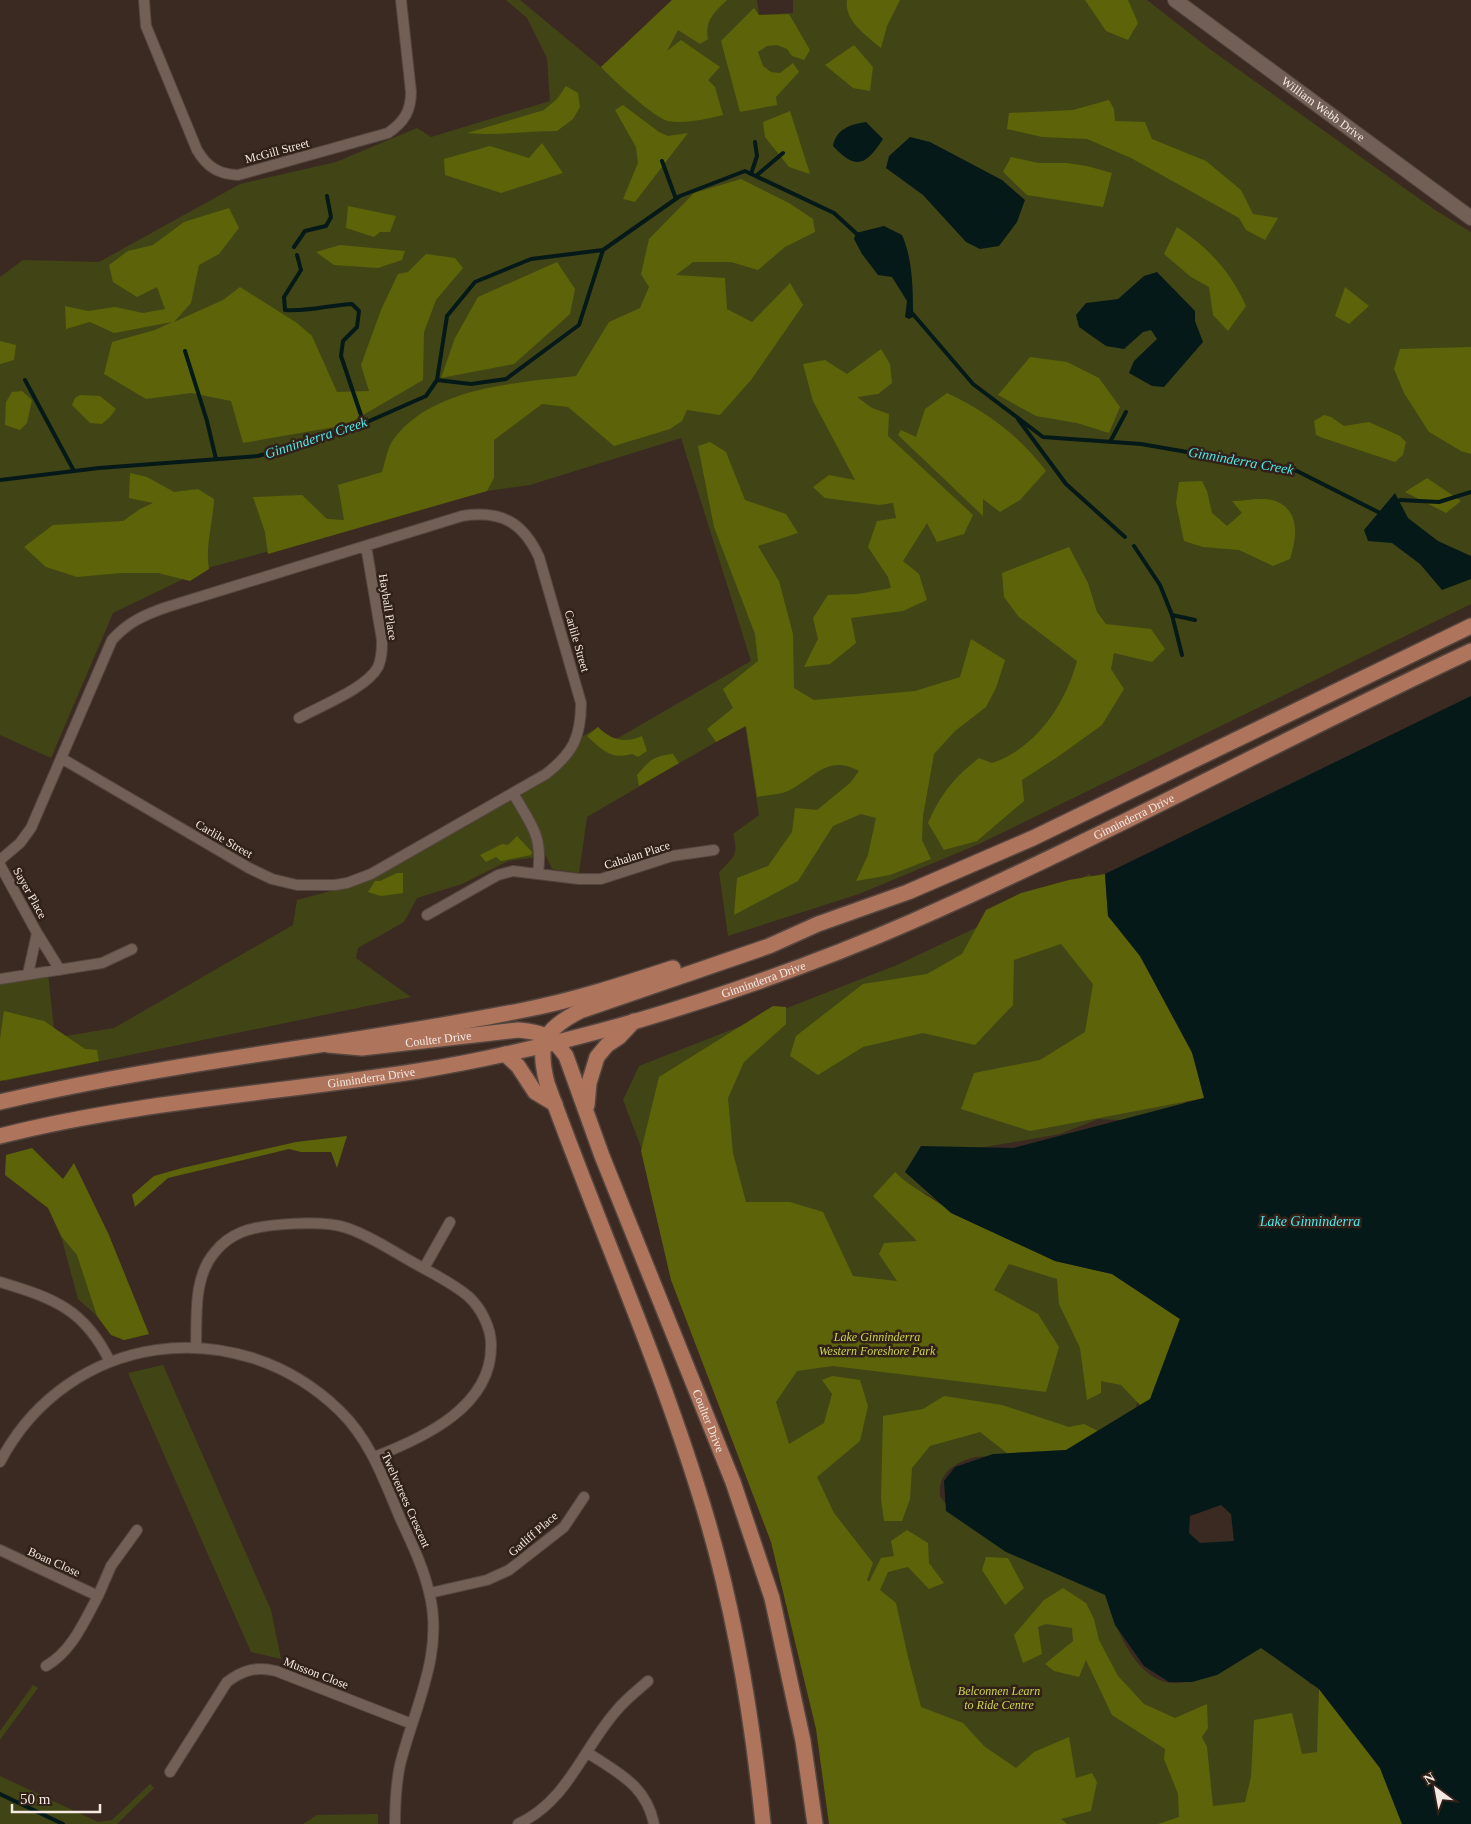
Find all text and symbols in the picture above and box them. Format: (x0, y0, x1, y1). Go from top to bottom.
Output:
street label: William Webb Drive (1279, 74, 1367, 144)
street label: McGill Street (243, 136, 311, 166)
water label: Ginninderra Creek (263, 414, 370, 462)
water label: Ginninderra Creek (1187, 444, 1295, 478)
street label: Hayball Place (376, 573, 400, 641)
street label: Carlile Street (561, 608, 593, 674)
street label: Ginninderra Drive (1091, 791, 1177, 843)
street label: Carlile Street (193, 817, 256, 861)
street label: Cahalan Place (602, 838, 672, 872)
street label: Sayer Place (10, 865, 50, 921)
street label: Ginninderra Drive (719, 958, 807, 1001)
street label: Coulter Drive (405, 1028, 472, 1050)
street label: Ginninderra Drive (327, 1065, 416, 1091)
water label: Lake Ginninderra (1259, 1214, 1360, 1229)
park label: Lake Ginninderra Western Foreshore Park (819, 1330, 936, 1358)
street label: Coulter Drive (690, 1387, 727, 1454)
street label: Twelvetrees Crescent (379, 1450, 434, 1550)
street label: Gatliff Place (505, 1509, 561, 1559)
street label: Boan Close (26, 1544, 82, 1580)
street label: Musson Close (282, 1654, 350, 1692)
park label: Belconnen Learn to Ride Centre (958, 1684, 1040, 1712)
north arrow (1411, 1764, 1461, 1814)
text: N (1421, 1769, 1438, 1787)
scale bar (12, 1782, 100, 1814)
text: 50 m (20, 1791, 51, 1807)

